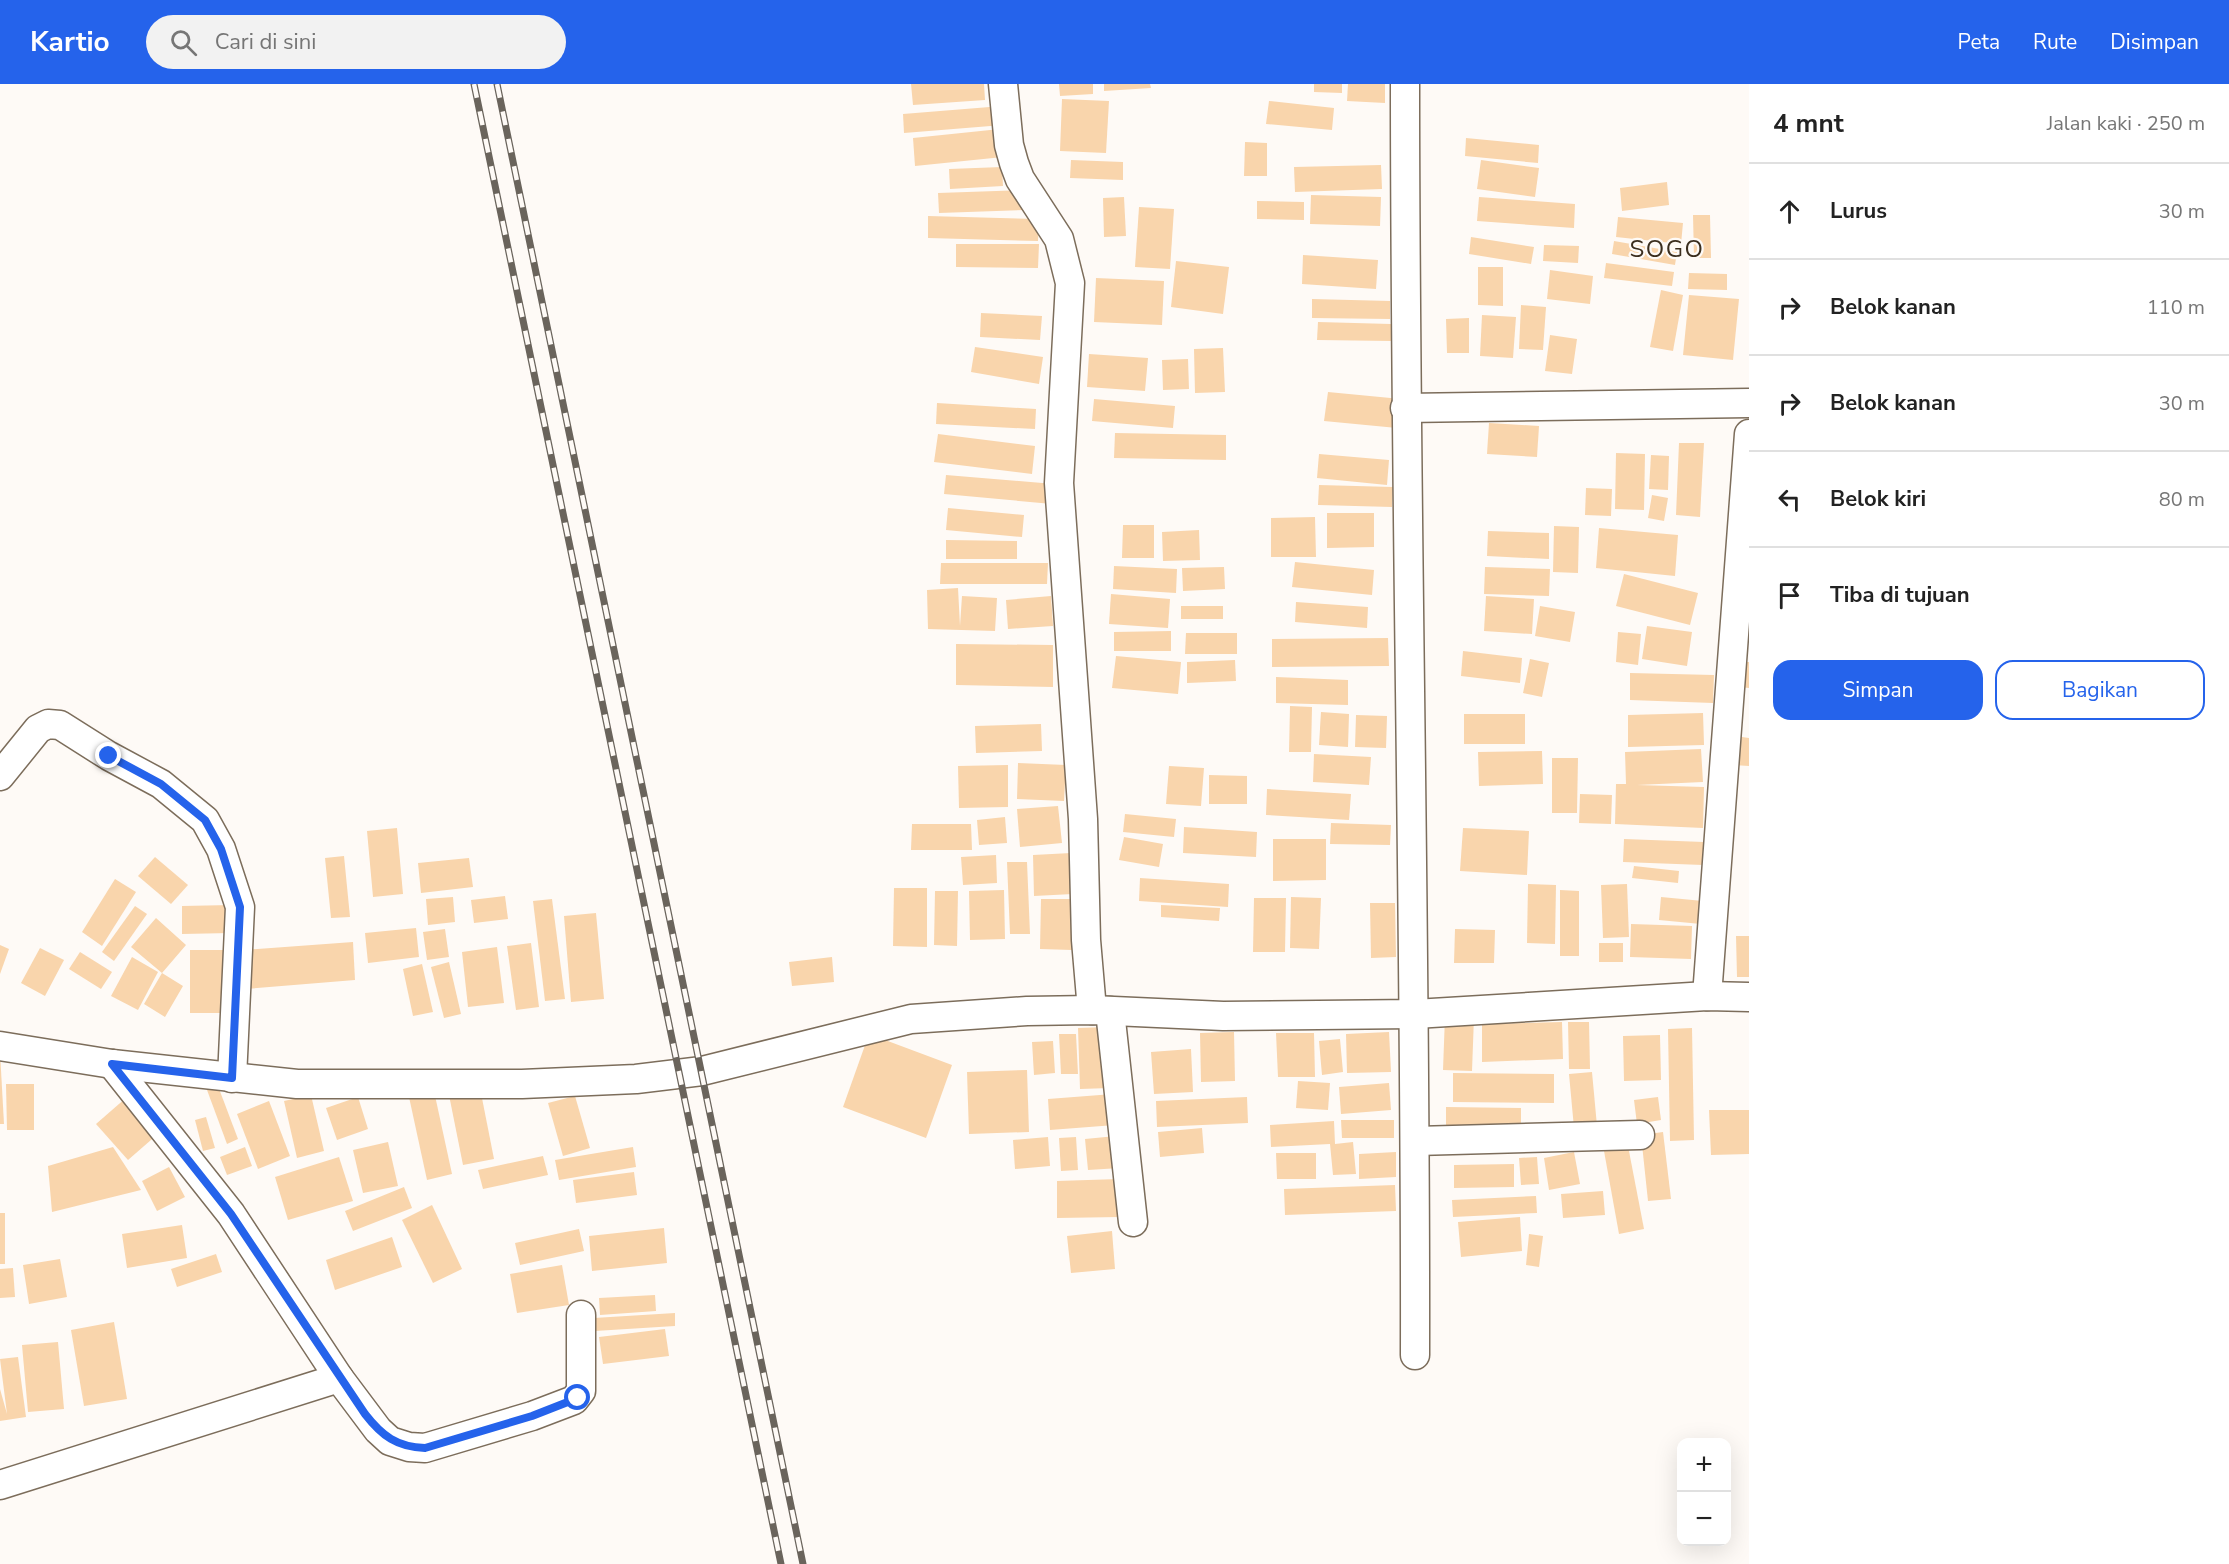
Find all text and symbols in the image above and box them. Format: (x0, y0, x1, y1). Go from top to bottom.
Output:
search box (146, 15, 566, 69)
text: Kartio (30, 23, 110, 61)
icon: search (167, 26, 200, 59)
text: Cari di sini (215, 27, 316, 57)
text: Peta (1958, 28, 2000, 56)
text: Rute (2033, 28, 2077, 56)
text: Disimpan (2110, 28, 2199, 56)
text: 4 mnt (1773, 106, 1844, 141)
text: Jalan kaki · 250 m (2047, 110, 2205, 137)
icon: ahead (1773, 195, 1806, 228)
text: Lurus (1830, 196, 1887, 226)
text: 30 m (2159, 198, 2205, 225)
district label: SOGO (1630, 233, 1705, 265)
icon: right (1773, 291, 1806, 324)
text: Belok kanan (1830, 292, 1956, 322)
text: 110 m (2147, 294, 2205, 321)
icon: right (1773, 387, 1806, 420)
text: Belok kanan (1830, 388, 1956, 418)
text: 30 m (2159, 390, 2205, 417)
icon: left (1773, 483, 1806, 516)
text: Belok kiri (1830, 484, 1926, 514)
text: 80 m (2159, 486, 2205, 513)
icon: arrive (1773, 579, 1806, 612)
text: Tiba di tujuan (1830, 580, 1970, 610)
button: Simpan (1773, 660, 1983, 720)
button: Bagikan (1995, 660, 2205, 720)
route end (95, 742, 121, 768)
route start (564, 1384, 590, 1410)
map controls (1677, 1438, 1731, 1546)
button: + (1677, 1438, 1731, 1492)
button: − (1677, 1492, 1731, 1546)

